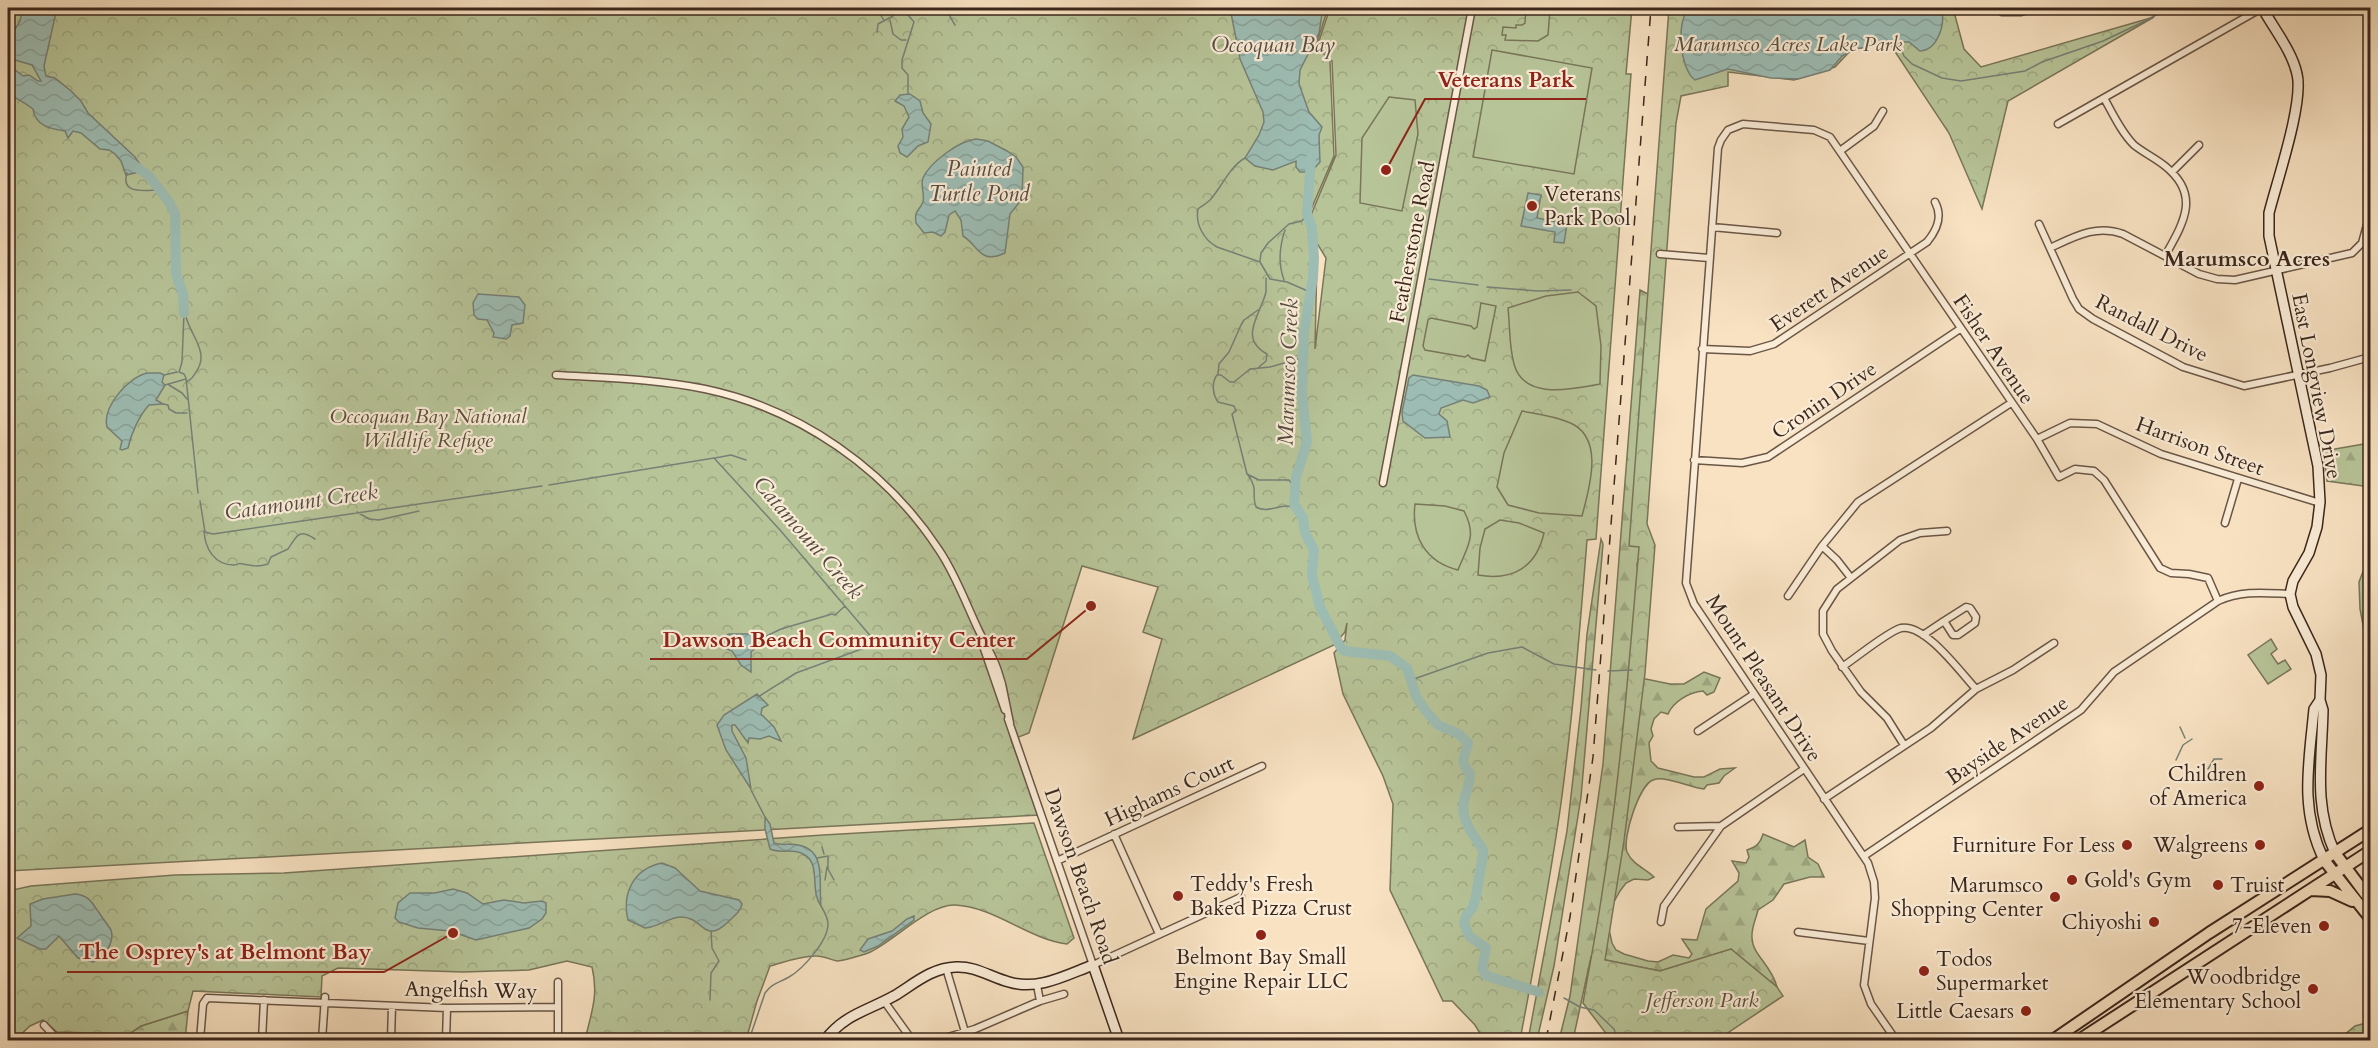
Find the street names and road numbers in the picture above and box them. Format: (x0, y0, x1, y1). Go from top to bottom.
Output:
street label: Featherstone Road (1383, 159, 1442, 325)
street label: Everett Avenue (1764, 238, 1894, 339)
street label: Fisher Avenue (1946, 288, 2041, 410)
street label: Randall Drive (2090, 288, 2213, 369)
street label: East Longview Drive (2284, 291, 2349, 481)
street label: Cronin Drive (1766, 354, 1883, 446)
street label: Harrison Street (2132, 410, 2268, 483)
street label: Mount Pleasant Drive (1698, 589, 1829, 768)
street label: Bayside Avenue (1940, 689, 2074, 792)
street label: Highams Court (1100, 749, 1239, 834)
street label: Dawson Beach Road (1037, 784, 1124, 968)
street label: Angelfish Way (404, 975, 538, 1006)

